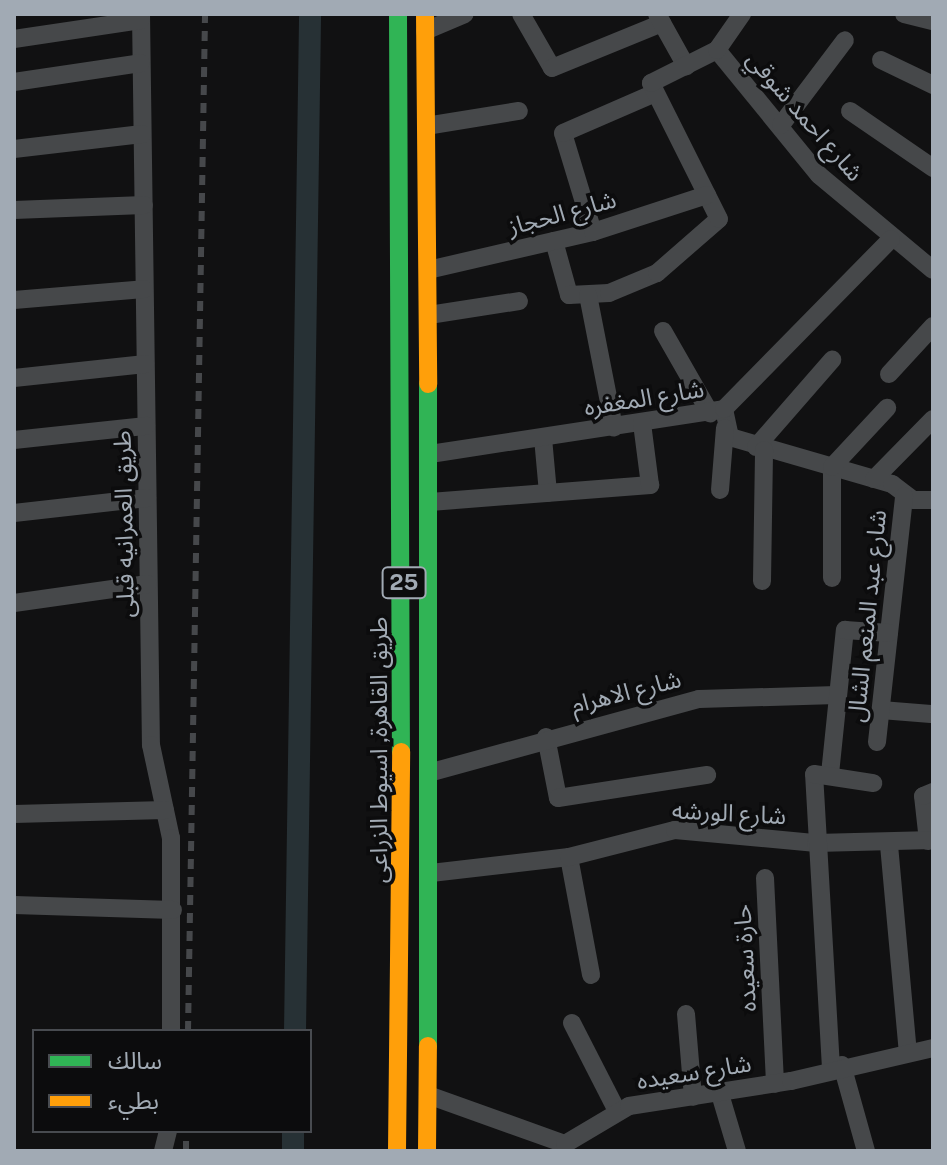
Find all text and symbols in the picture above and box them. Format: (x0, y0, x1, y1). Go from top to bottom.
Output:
street label: شارع احمد شوقي (741, 45, 869, 187)
street label: شارع الحجاز (505, 185, 619, 241)
street label: شارع المغفره (582, 374, 706, 422)
street label: طريق العمرانيه قبلى (108, 430, 140, 618)
street label: شارع عبد المنعم الشال (842, 508, 892, 724)
road number: 25 (380, 565, 428, 601)
street label: طريق القاهرة, اسيوط الزراعى (365, 617, 393, 883)
street label: شارع الاهرام (568, 664, 684, 720)
street label: شارع الورشه (671, 796, 787, 830)
street label: حارة سعيده (728, 904, 762, 1012)
legend (32, 1029, 312, 1133)
text: سالك (108, 1046, 162, 1074)
street label: شارع سعيده (635, 1049, 753, 1095)
text: بطيء (108, 1086, 159, 1114)

